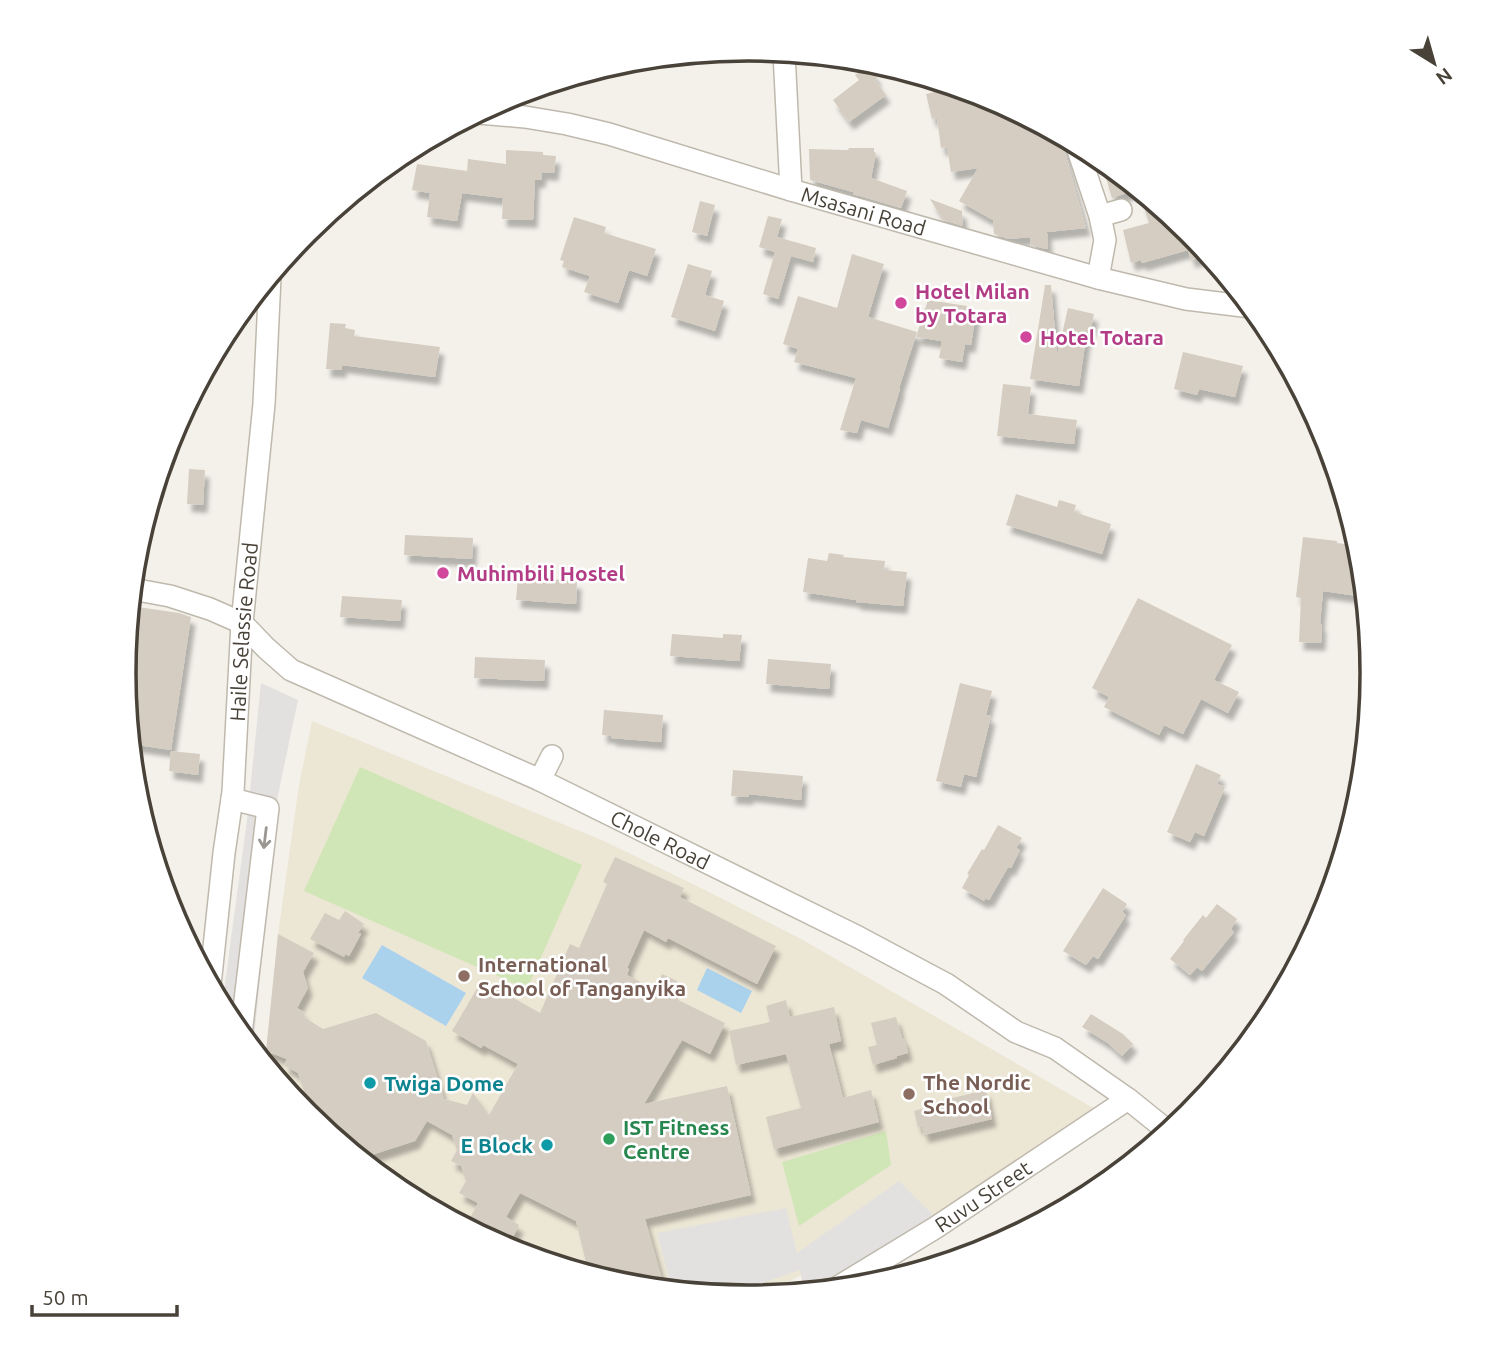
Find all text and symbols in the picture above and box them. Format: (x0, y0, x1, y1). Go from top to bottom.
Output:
north arrow (1399, 28, 1469, 98)
text: N (1432, 64, 1457, 90)
street label: Msasani Road (799, 182, 929, 240)
place label: Hotel Milan by Totara (915, 279, 1030, 327)
marker: Hotel Milan by Totara (893, 295, 909, 311)
place label: Hotel Totara (1040, 325, 1164, 349)
marker: Hotel Totara (1018, 329, 1034, 345)
street label: Haile Selassie Road (225, 541, 262, 722)
place label: Muhimbili Hostel (457, 561, 625, 585)
marker: Muhimbili Hostel (435, 565, 451, 581)
street label: Chole Road (607, 805, 714, 874)
one-way arrow (259, 826, 272, 849)
place label: International School of Tanganyika (478, 952, 686, 1000)
marker: International School of Tanganyika (456, 968, 472, 984)
place label: The Nordic School (923, 1070, 1030, 1118)
place label: Twiga Dome (384, 1071, 504, 1095)
marker: Twiga Dome (362, 1075, 378, 1091)
marker: The Nordic School (901, 1086, 917, 1102)
place label: IST Fitness Centre (623, 1115, 729, 1163)
marker: IST Fitness Centre (601, 1131, 617, 1147)
place label: E Block (461, 1133, 533, 1157)
marker: E Block (539, 1137, 555, 1153)
street label: Ruvu Street (930, 1155, 1036, 1237)
scale bar (32, 1274, 177, 1318)
text: 50 m (42, 1285, 89, 1309)

